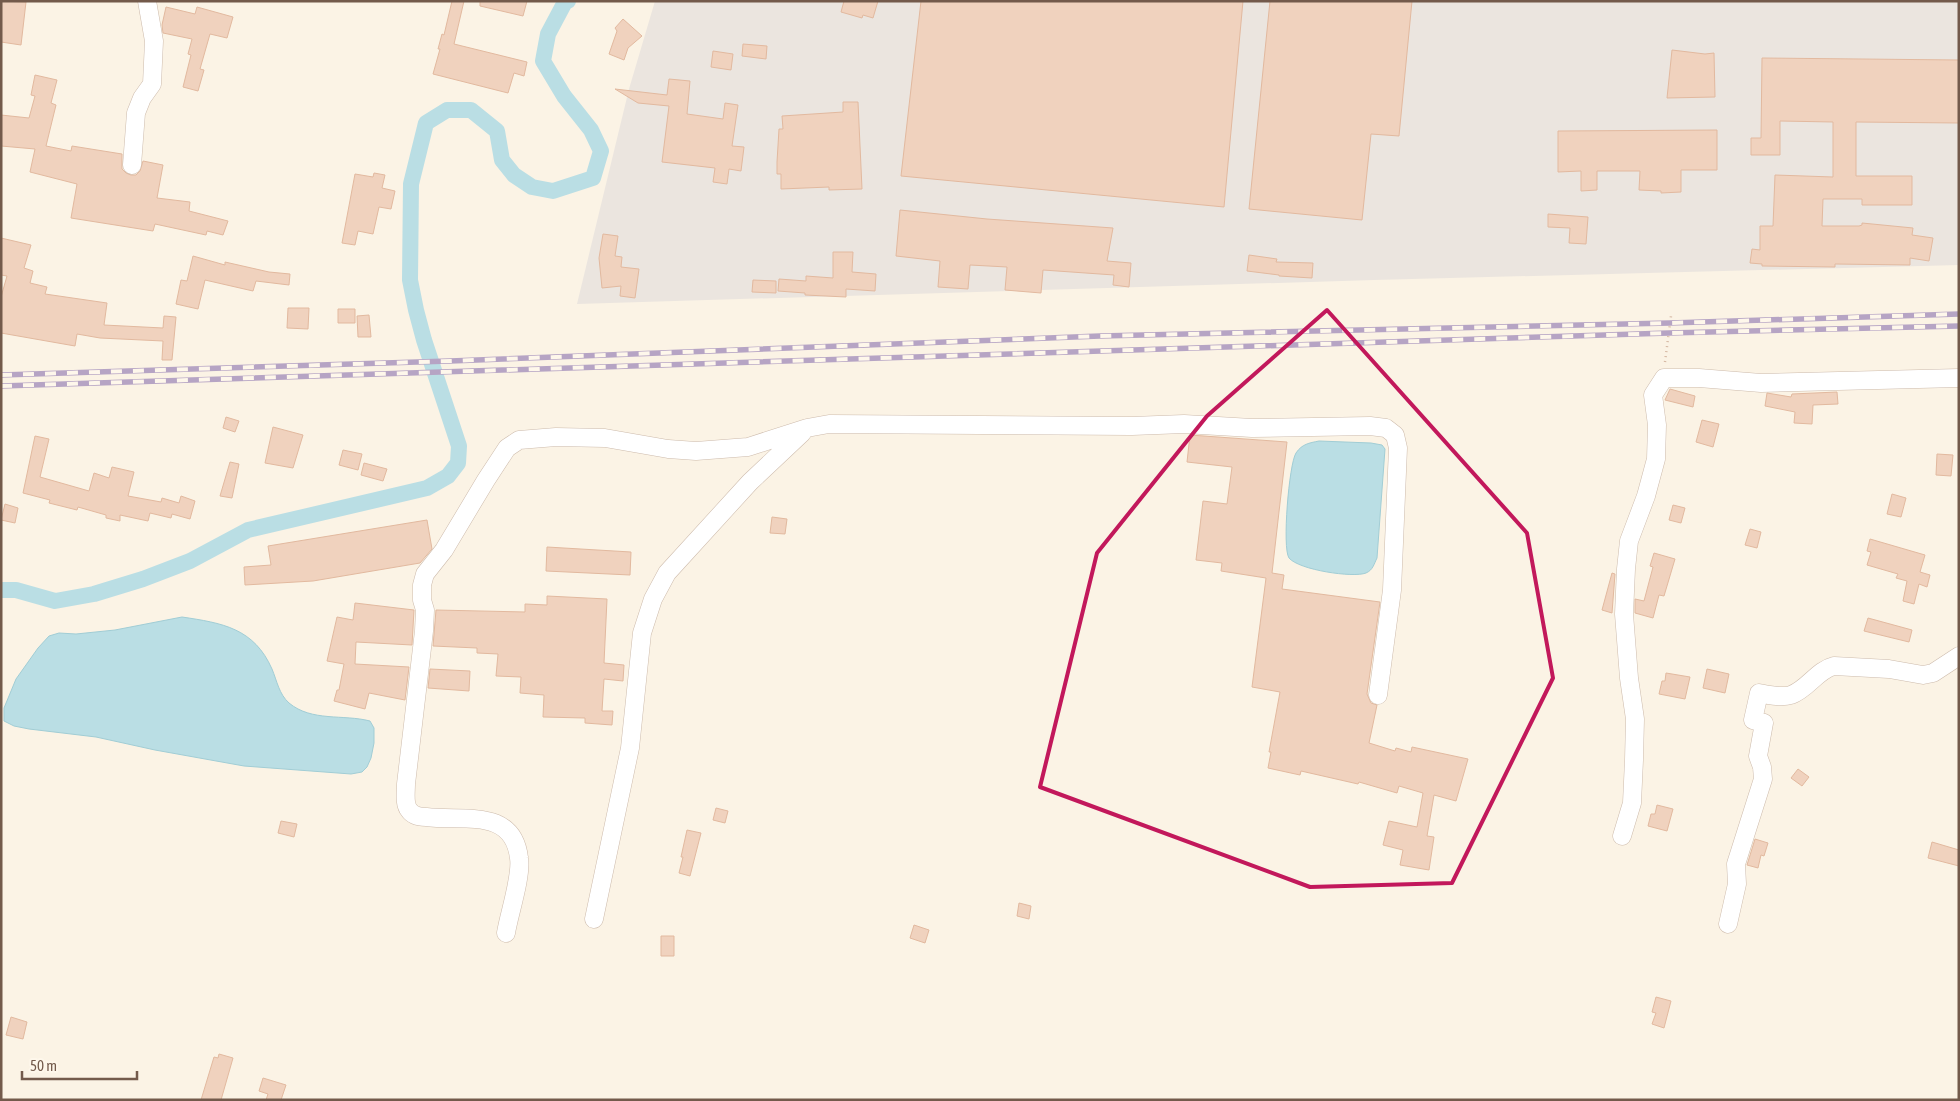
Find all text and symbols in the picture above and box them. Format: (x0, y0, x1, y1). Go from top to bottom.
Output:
scale bar (22, 1048, 138, 1080)
text: 50 m (30, 1057, 57, 1074)

